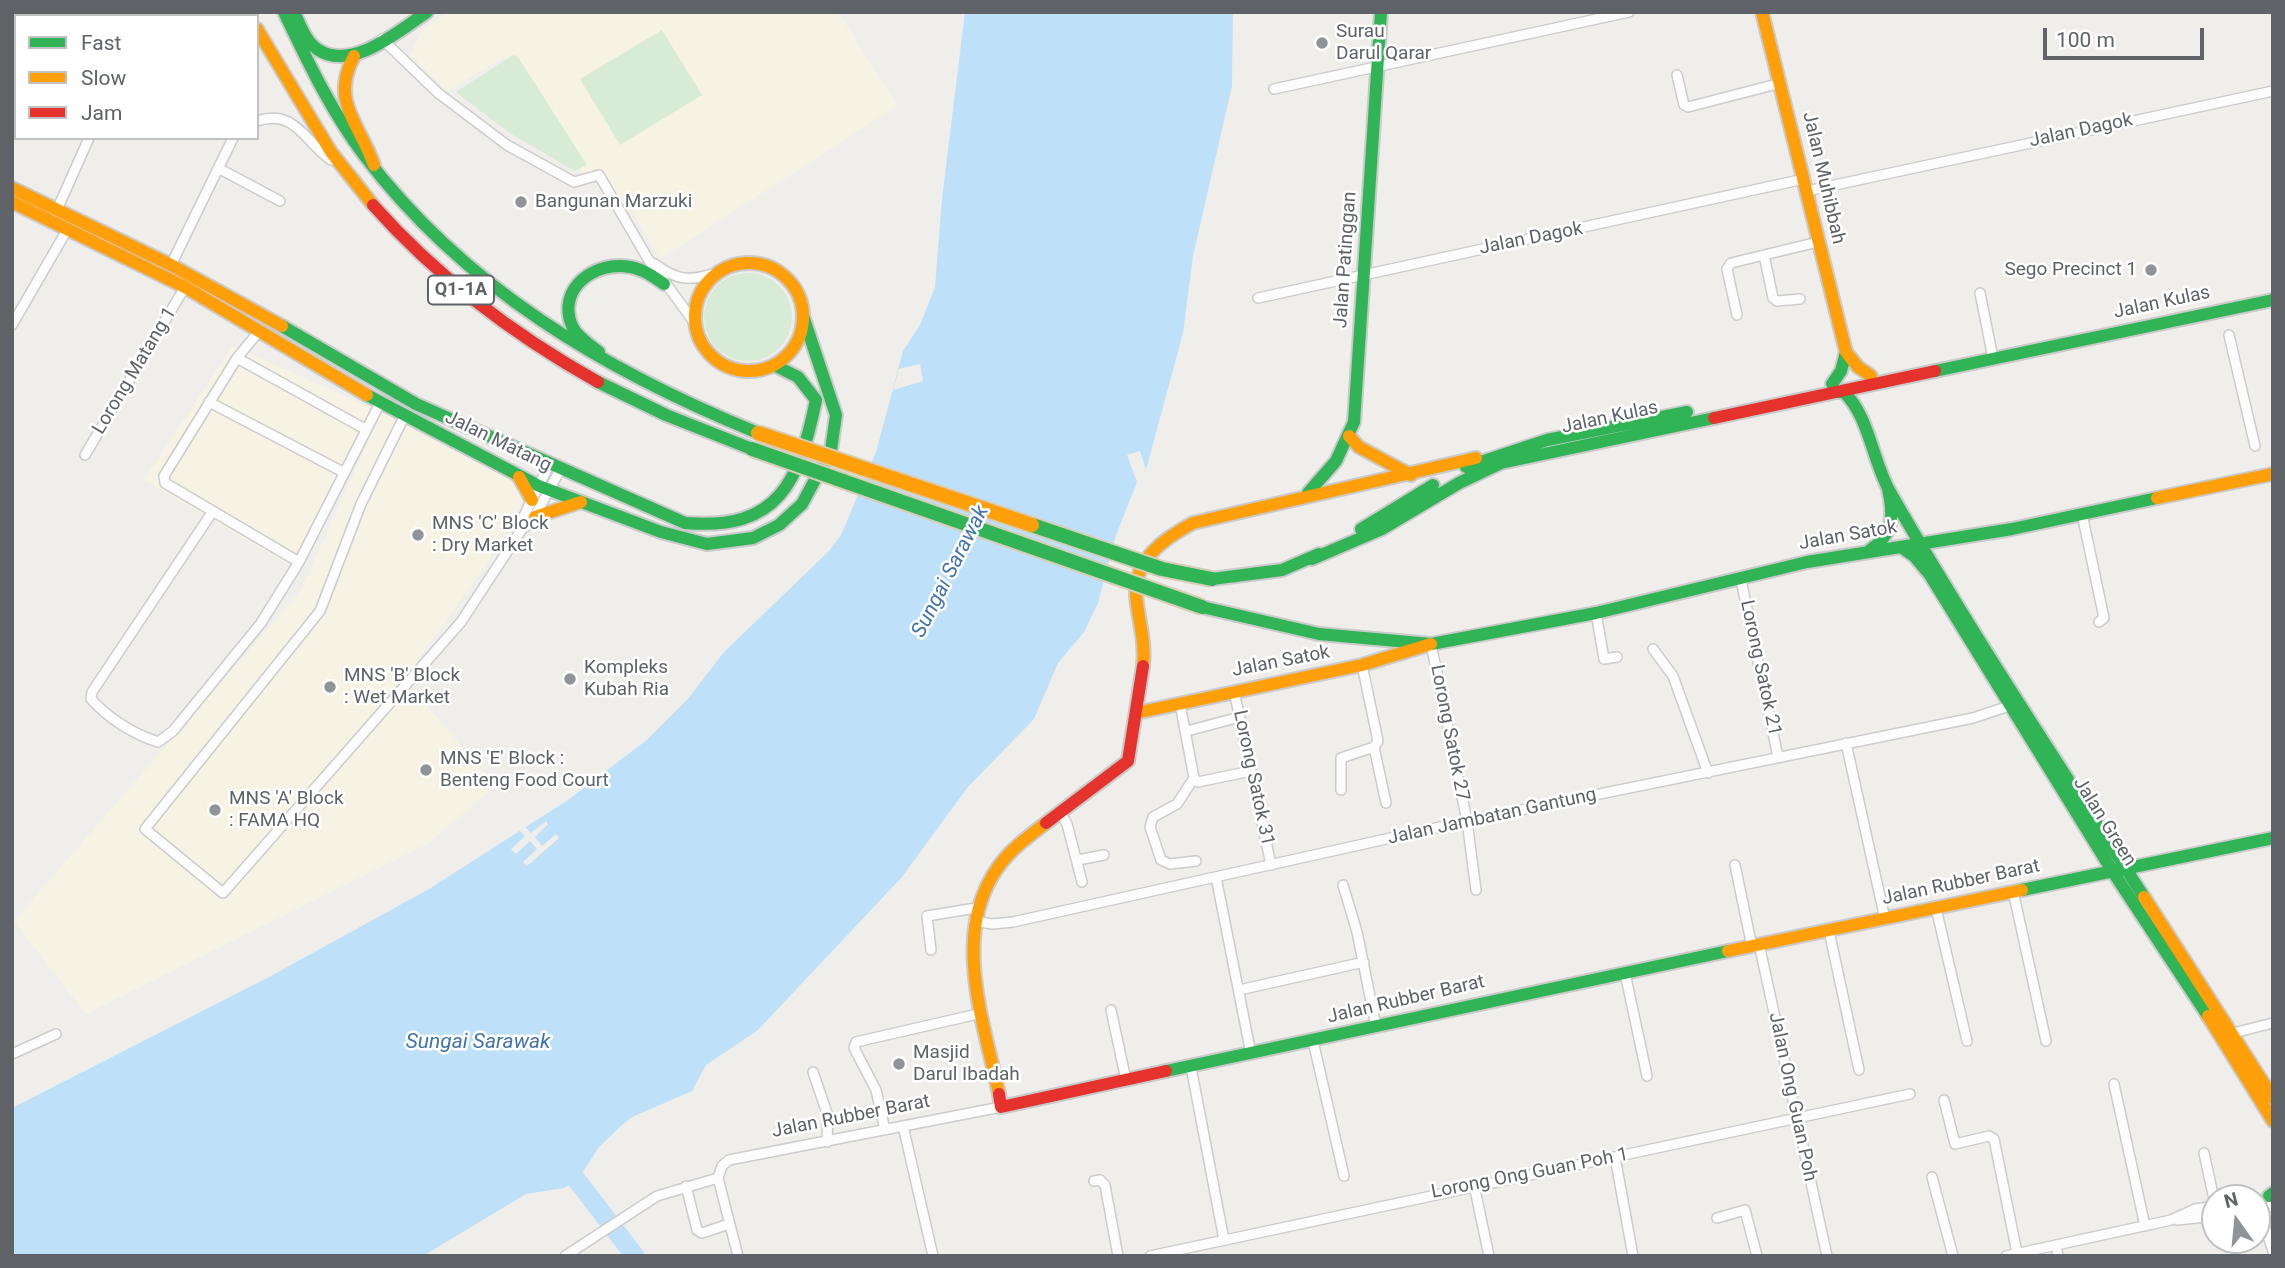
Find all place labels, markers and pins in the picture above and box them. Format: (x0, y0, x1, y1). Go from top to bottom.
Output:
place label: Surau Darul Qarar (1336, 21, 1431, 65)
marker: Surau Darul Qarar (1314, 35, 1330, 51)
place label: Bangunan Marzuki (535, 191, 692, 213)
marker: Bangunan Marzuki (513, 194, 529, 210)
place label: Sego Precinct 1 (2004, 259, 2137, 281)
marker: Sego Precinct 1 (2143, 262, 2159, 278)
place label: MNS 'C' Block : Dry Market (432, 513, 549, 557)
marker: MNS 'C' Block : Dry Market (410, 527, 426, 543)
place label: Kompleks Kubah Ria (584, 657, 669, 701)
place label: MNS 'B' Block : Wet Market (344, 665, 460, 709)
marker: Kompleks Kubah Ria (562, 671, 578, 687)
marker: MNS 'B' Block : Wet Market (322, 679, 338, 695)
place label: MNS 'E' Block : Benteng Food Court (440, 748, 609, 792)
marker: MNS 'E' Block : Benteng Food Court (418, 762, 434, 778)
place label: MNS 'A' Block : FAMA HQ (229, 788, 344, 832)
marker: MNS 'A' Block : FAMA HQ (207, 802, 223, 818)
place label: Masjid Darul Ibadah (913, 1042, 1020, 1086)
marker: Masjid Darul Ibadah (891, 1056, 907, 1072)

